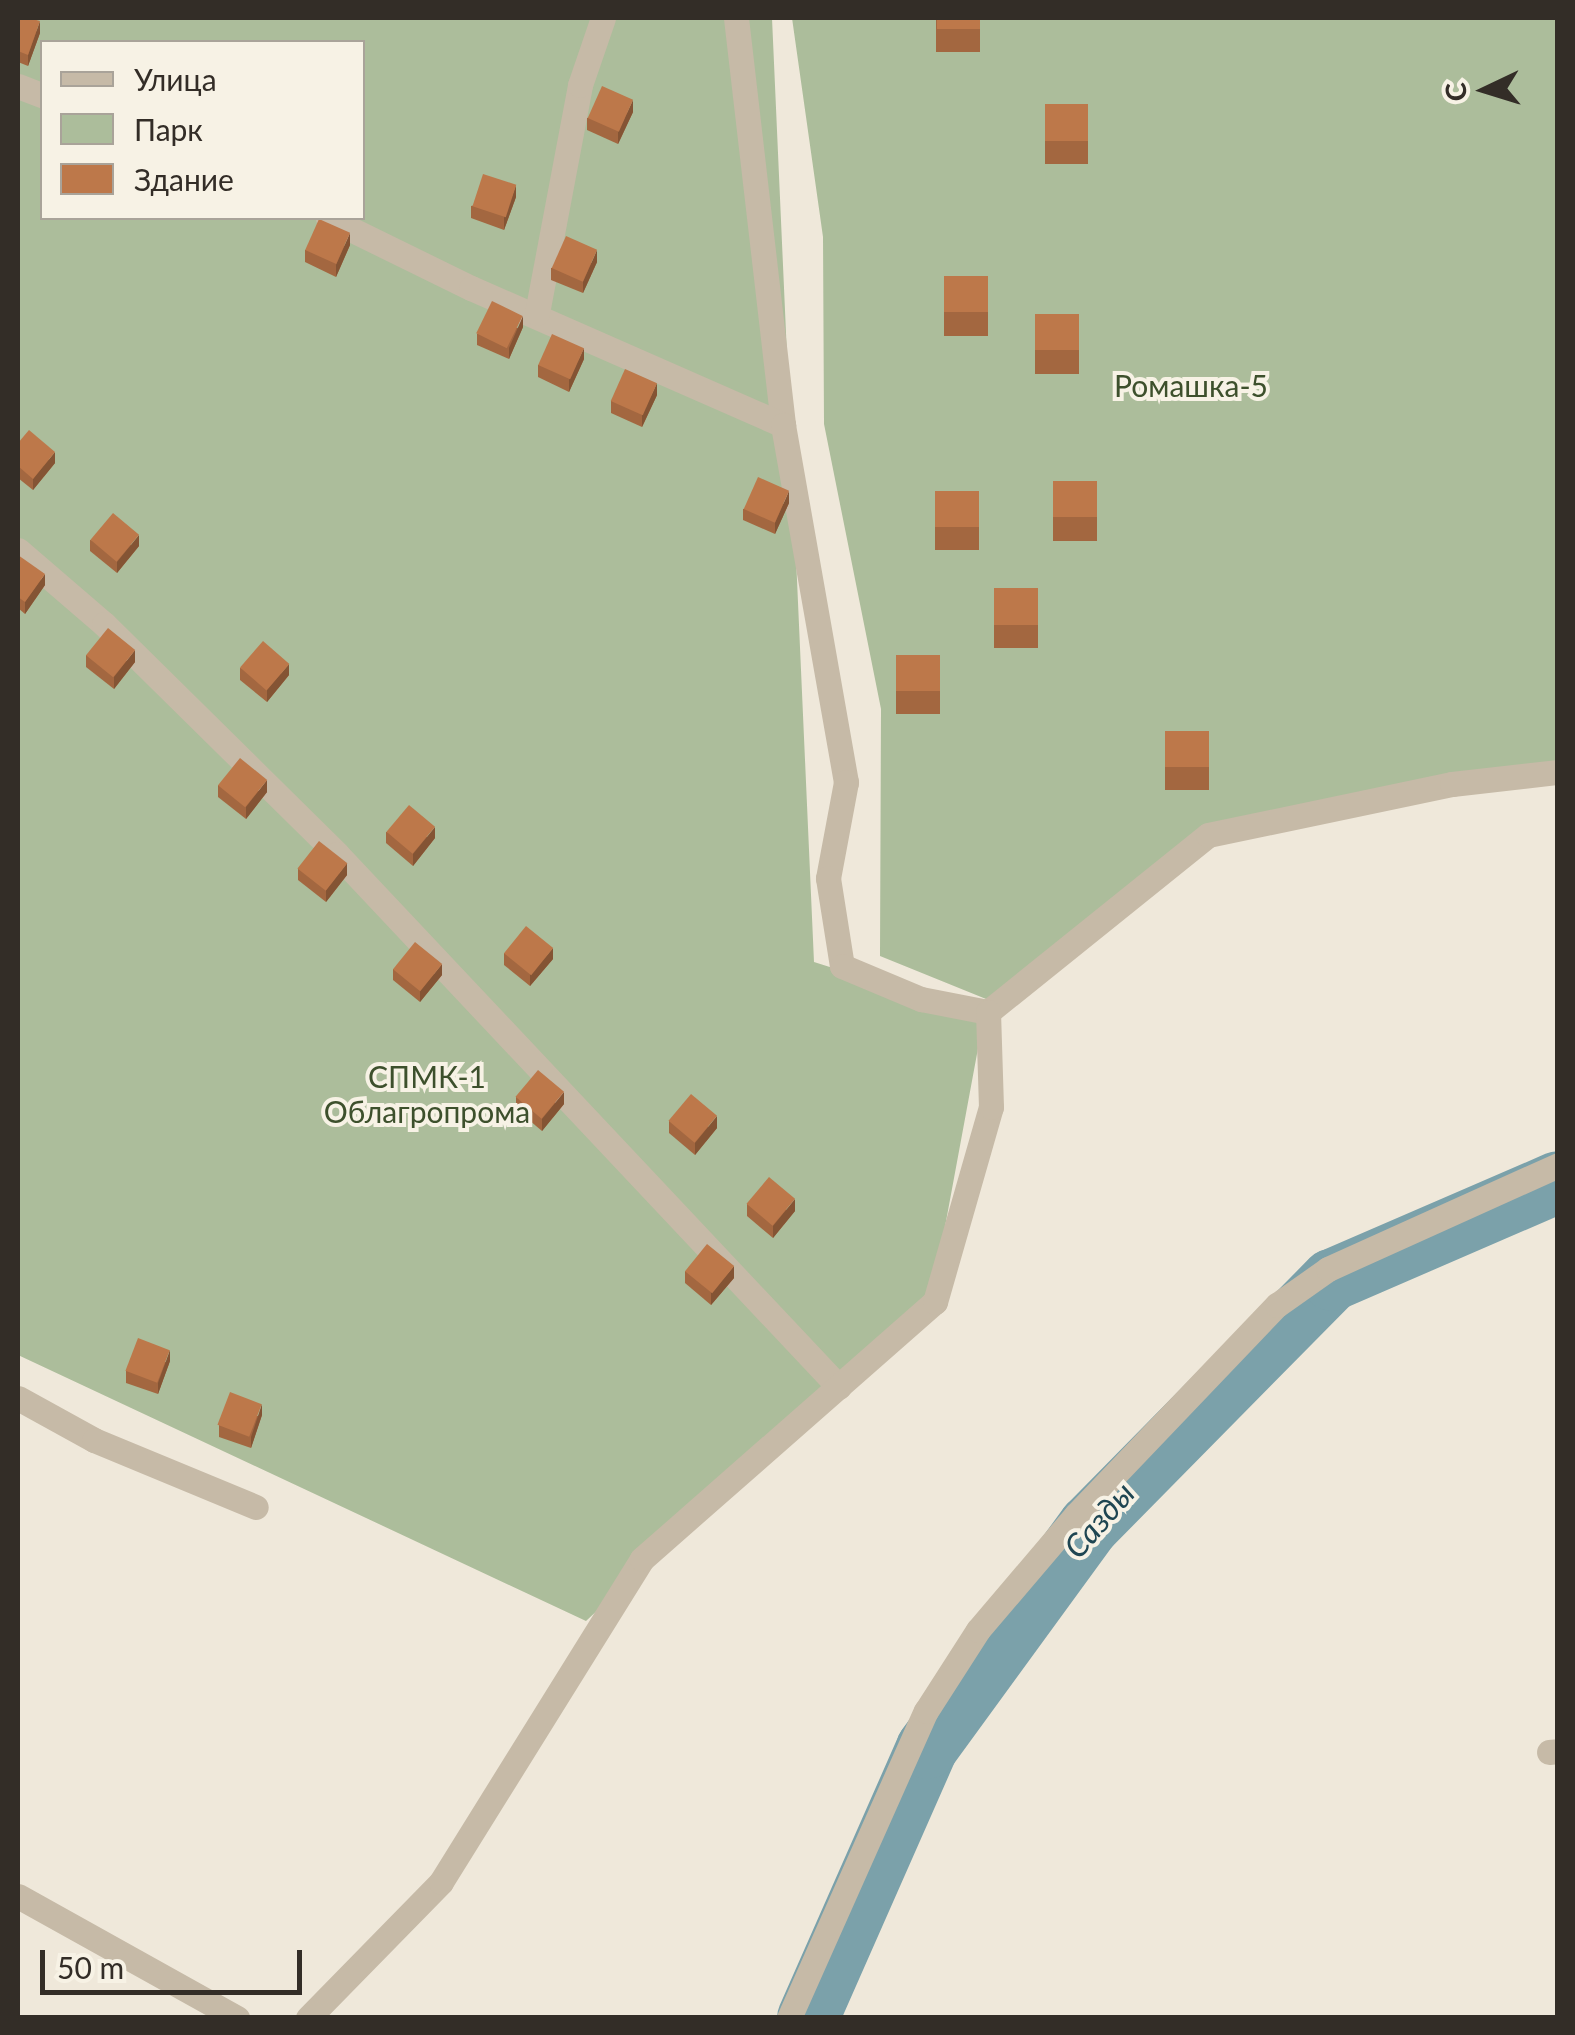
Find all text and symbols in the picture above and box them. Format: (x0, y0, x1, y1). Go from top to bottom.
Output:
legend (40, 40, 365, 220)
north arrow (1435, 40, 1535, 140)
text: Улица (134, 61, 217, 97)
text: С (1437, 82, 1473, 103)
text: Парк (134, 111, 203, 147)
text: Здание (134, 161, 234, 197)
park label: Ромашка-5 (1114, 367, 1268, 403)
park label: СПМК-1 Облагропрома (324, 1058, 530, 1128)
water label: Сазды (1056, 1474, 1142, 1566)
scale bar (45, 1930, 308, 1992)
text: 50 m (57, 1949, 124, 1985)

